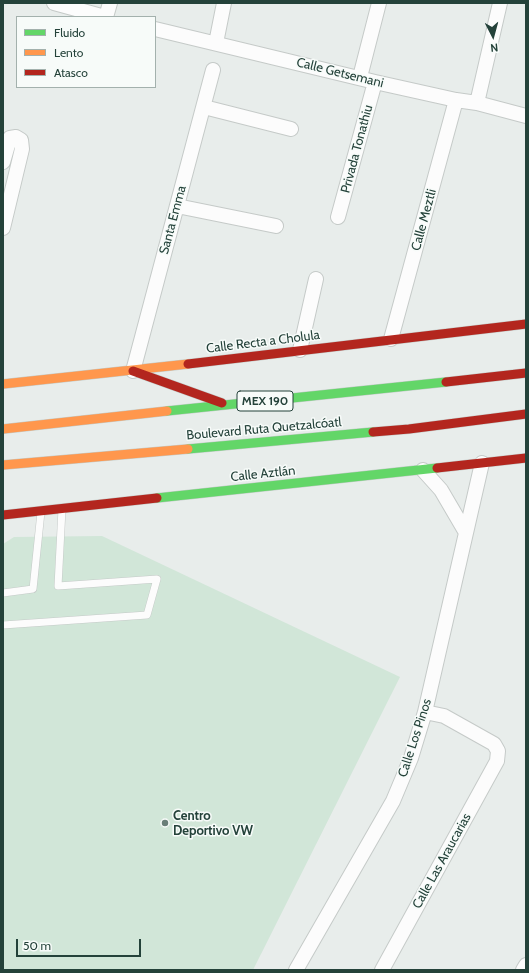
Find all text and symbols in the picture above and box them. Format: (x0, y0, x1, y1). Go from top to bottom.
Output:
legend (16, 16, 156, 88)
north arrow (473, 16, 513, 56)
text: Fluido (54, 25, 85, 40)
text: N (490, 41, 499, 55)
text: Lento (54, 45, 83, 60)
street label: Calle Getsemani (295, 55, 385, 91)
text: Atasco (54, 65, 88, 80)
street label: Privada Tonathiu (338, 103, 376, 195)
street label: Santa Emma (156, 184, 190, 256)
street label: Calle Meztli (408, 187, 440, 253)
street label: Calle Recta a Cholula (205, 327, 321, 357)
road number: MEX 190 (237, 391, 293, 411)
street label: Boulevard Ruta Quetzalcóatl (186, 414, 342, 444)
street label: Calle Aztlán (230, 463, 296, 485)
street label: Calle Los Pinos (395, 697, 435, 779)
place label: Centro Deportivo VW (173, 808, 253, 839)
street label: Calle Las Araucarias (409, 811, 475, 911)
marker: Centro Deportivo VW (160, 818, 170, 828)
scale bar (18, 931, 143, 957)
text: 50 m (23, 938, 51, 953)

